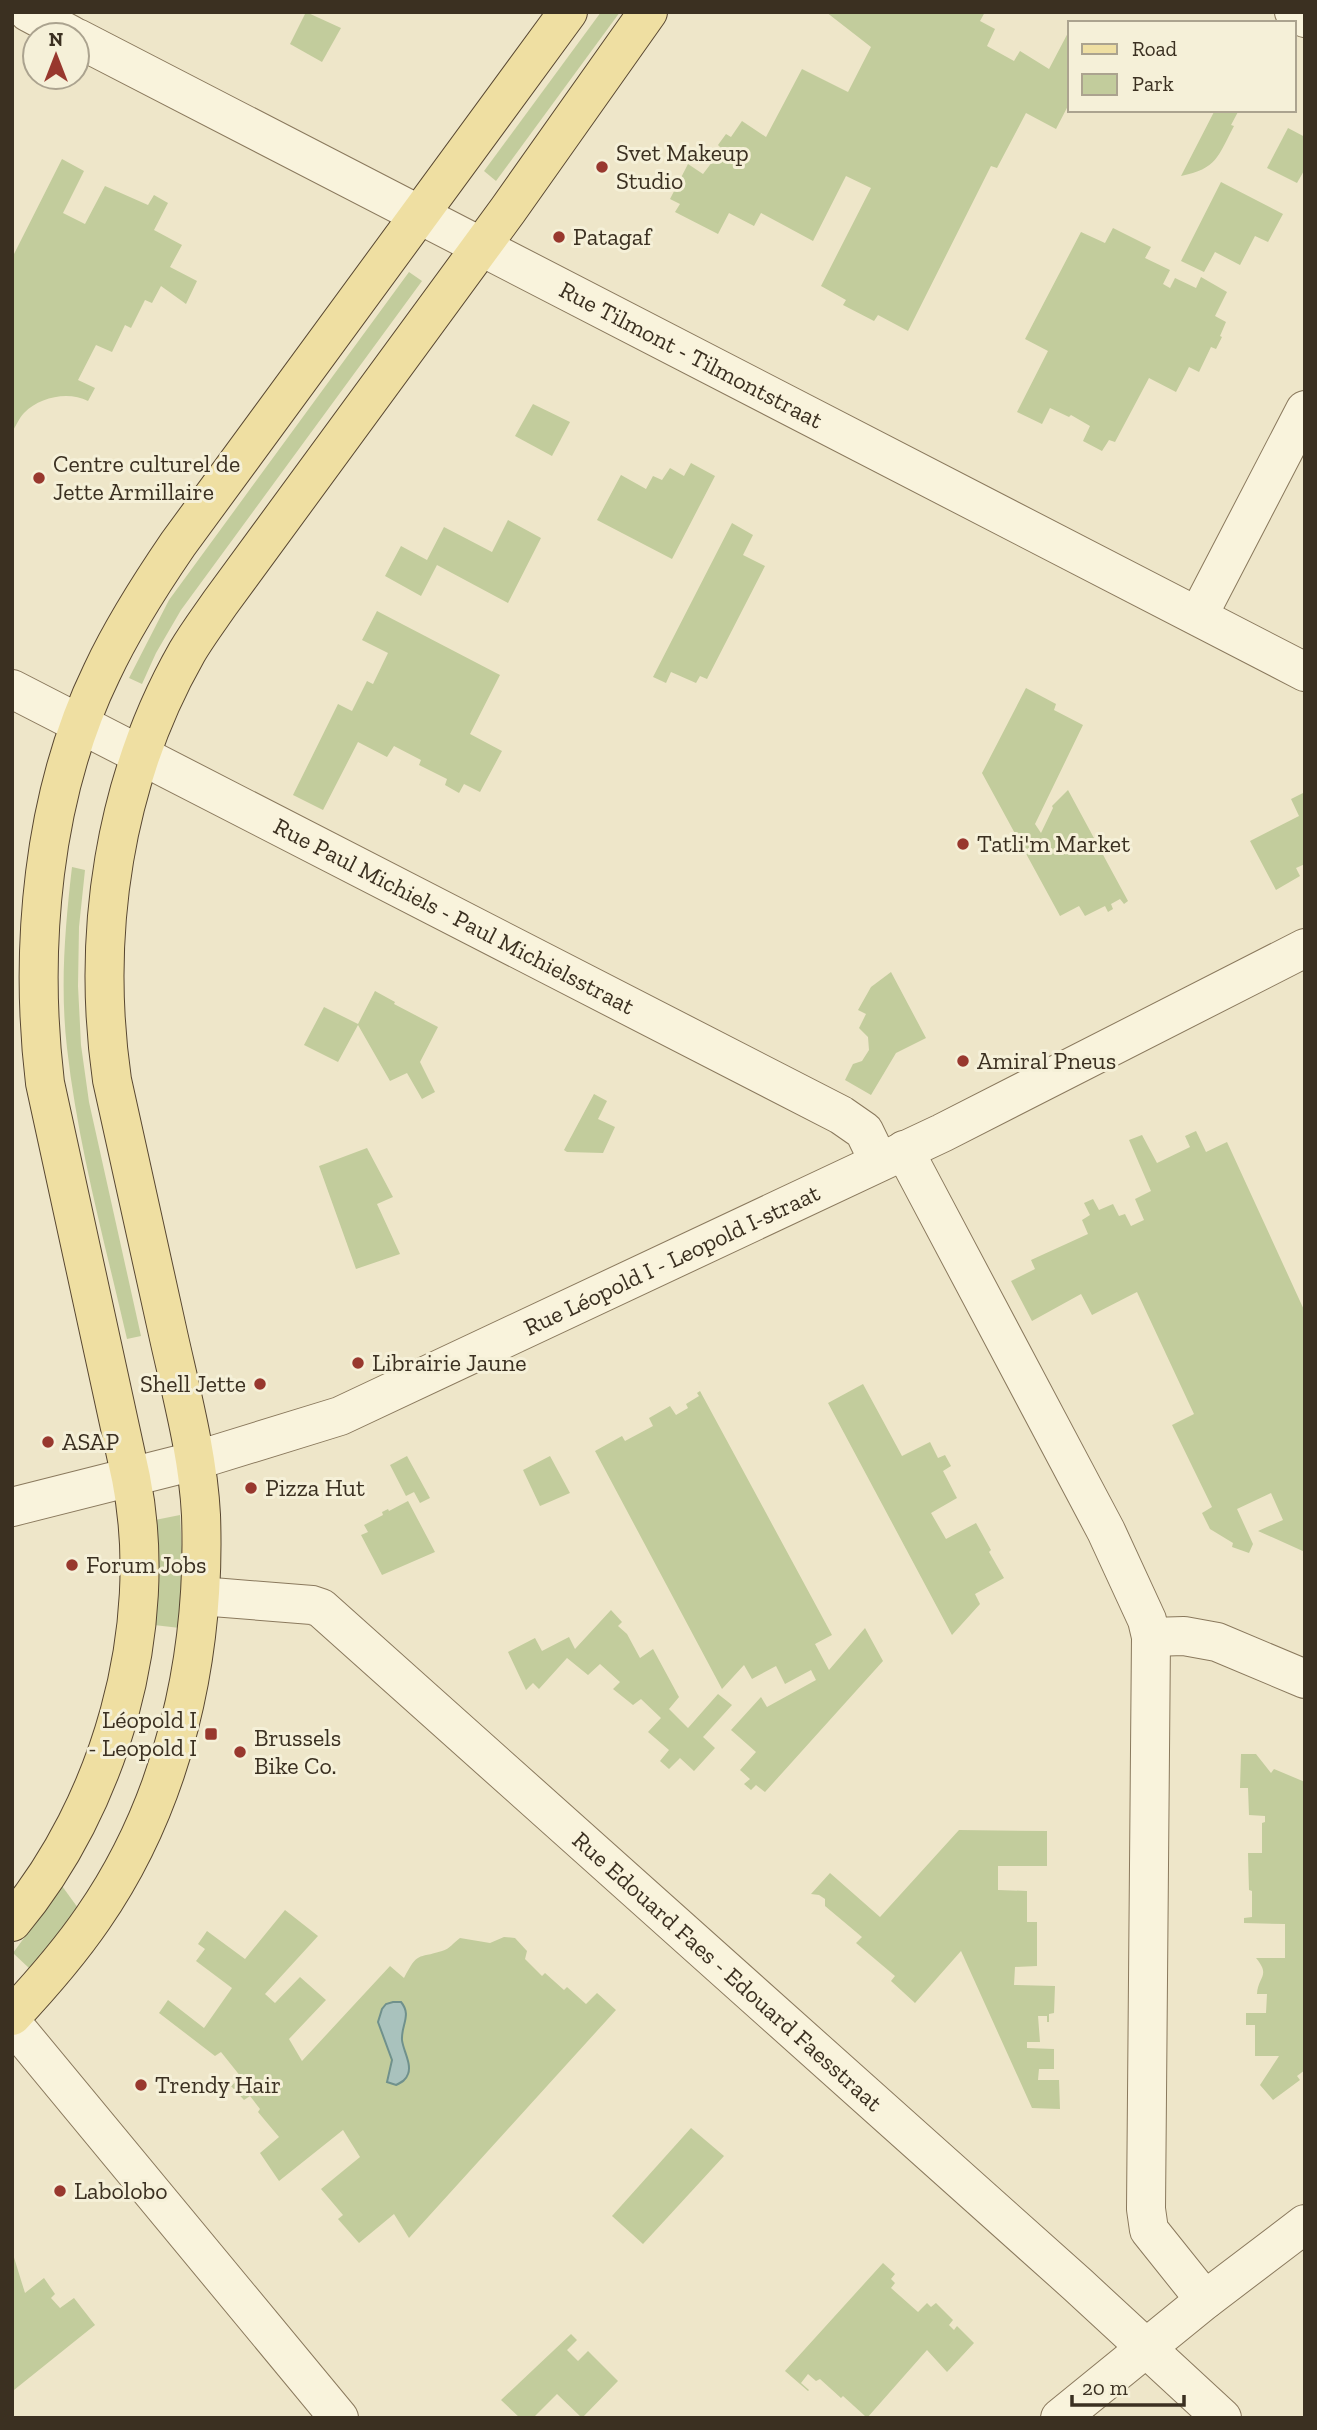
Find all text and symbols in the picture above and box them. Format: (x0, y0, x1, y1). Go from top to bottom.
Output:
north arrow (21, 21, 91, 91)
legend (1068, 21, 1296, 112)
text: N (49, 28, 63, 51)
text: Road (1132, 36, 1178, 61)
text: Park (1132, 71, 1174, 96)
place label: Svet Makeup Studio (616, 138, 749, 195)
marker: Svet Makeup Studio (594, 159, 610, 175)
place label: Patagaf (573, 222, 653, 251)
marker: Patagaf (551, 229, 567, 245)
street label: Rue Tilmont - Tilmontstraat (555, 275, 828, 435)
place label: Centre culturel de Jette Armillaire (53, 449, 240, 506)
marker: Centre culturel de Jette Armillaire (31, 470, 47, 486)
street label: Rue Paul Michiels - Paul Michielsstraat (269, 811, 640, 1020)
place label: Tatli'm Market (977, 829, 1130, 858)
marker: Tatli'm Market (955, 836, 971, 852)
place label: Amiral Pneus (977, 1046, 1116, 1075)
marker: Amiral Pneus (955, 1053, 971, 1069)
street label: Rue Léopold I - Leopold I-straat (519, 1178, 824, 1342)
place label: Librairie Jaune (372, 1348, 526, 1377)
marker: Librairie Jaune (350, 1355, 366, 1371)
place label: Shell Jette (140, 1369, 246, 1398)
marker: Shell Jette (252, 1376, 268, 1392)
place label: ASAP (62, 1427, 119, 1456)
marker: ASAP (40, 1434, 56, 1450)
place label: Pizza Hut (265, 1473, 365, 1502)
marker: Pizza Hut (243, 1480, 259, 1496)
place label: Forum Jobs (86, 1550, 206, 1579)
marker: Forum Jobs (64, 1557, 80, 1573)
place label: Léopold I - Leopold I (88, 1705, 197, 1762)
place label: Brussels Bike Co. (254, 1723, 341, 1780)
marker: Léopold I - Leopold I (203, 1726, 219, 1742)
marker: Brussels Bike Co. (232, 1744, 248, 1760)
street label: Rue Edouard Faes - Edouard Faesstraat (567, 1825, 889, 2117)
place label: Trendy Hair (155, 2070, 281, 2099)
marker: Trendy Hair (133, 2077, 149, 2093)
place label: Labolobo (74, 2176, 168, 2205)
marker: Labolobo (52, 2183, 68, 2199)
scale bar (1072, 2364, 1184, 2408)
text: 20 m (1082, 2375, 1128, 2400)

